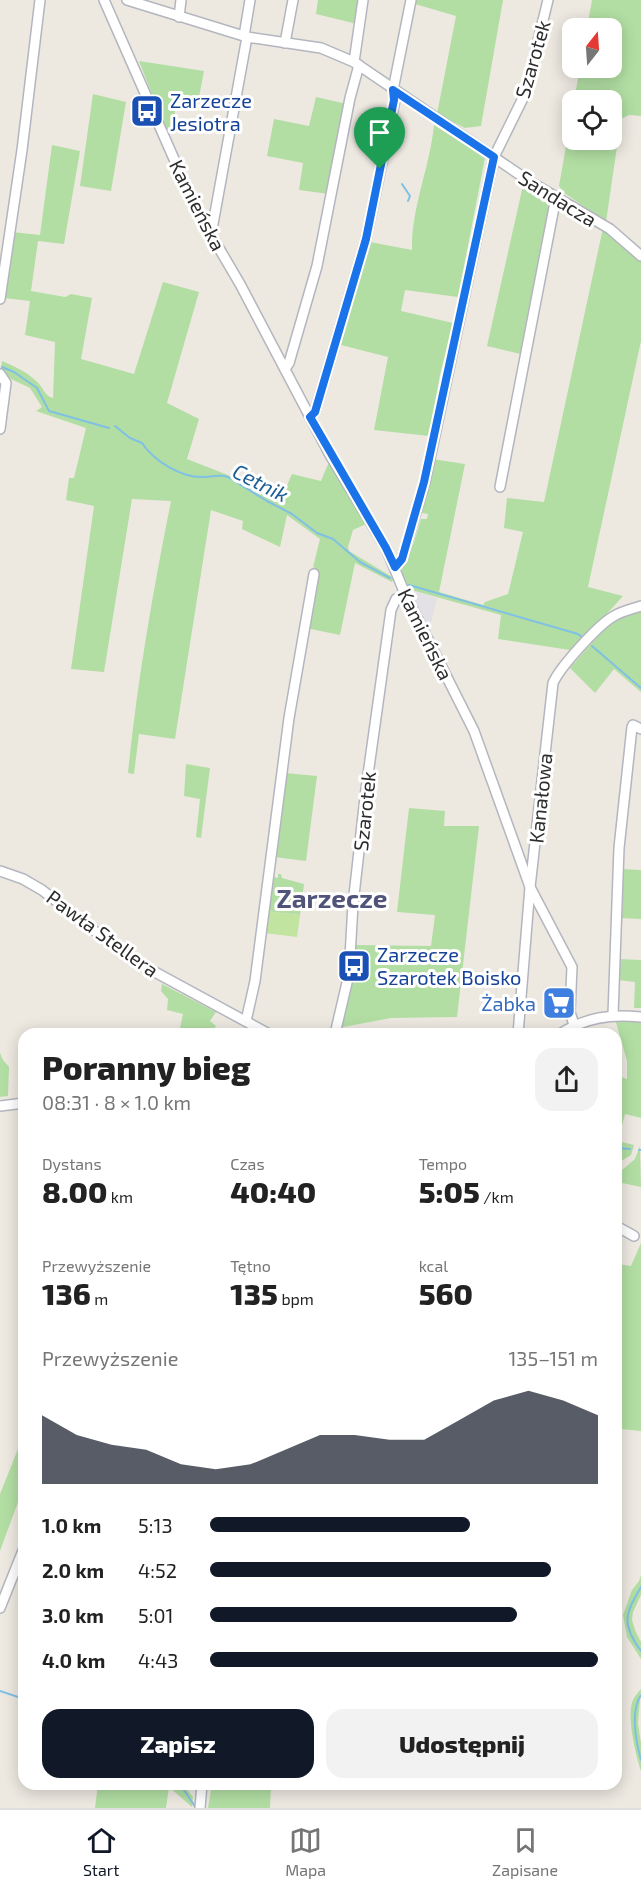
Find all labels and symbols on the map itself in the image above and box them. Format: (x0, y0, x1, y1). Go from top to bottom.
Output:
street label: Szarotek (509, 17, 555, 101)
north arrow (562, 18, 622, 78)
place label: Zarzecze Jesiotra (170, 88, 252, 135)
bus stop icon: Zarzecze Jesiotra (129, 93, 165, 129)
pin (354, 107, 405, 169)
street label: Kamieńska (165, 155, 231, 255)
street label: Sandacza (515, 165, 601, 231)
water label: Cetnik (229, 457, 293, 507)
street label: Kamieńska (394, 584, 458, 684)
street label: Kanałowa (523, 752, 557, 844)
street label: Szarotek (348, 770, 380, 852)
district label: Zarzecze (277, 882, 387, 913)
street label: Pawła Stellera (42, 884, 164, 982)
place label: Zarzecze Szarotek Boisko (377, 942, 521, 989)
bus stop icon: Zarzecze Szarotek Boisko (336, 948, 372, 984)
supermarket icon: Żabka (541, 985, 577, 1021)
place label: Żabka (481, 991, 536, 1015)

